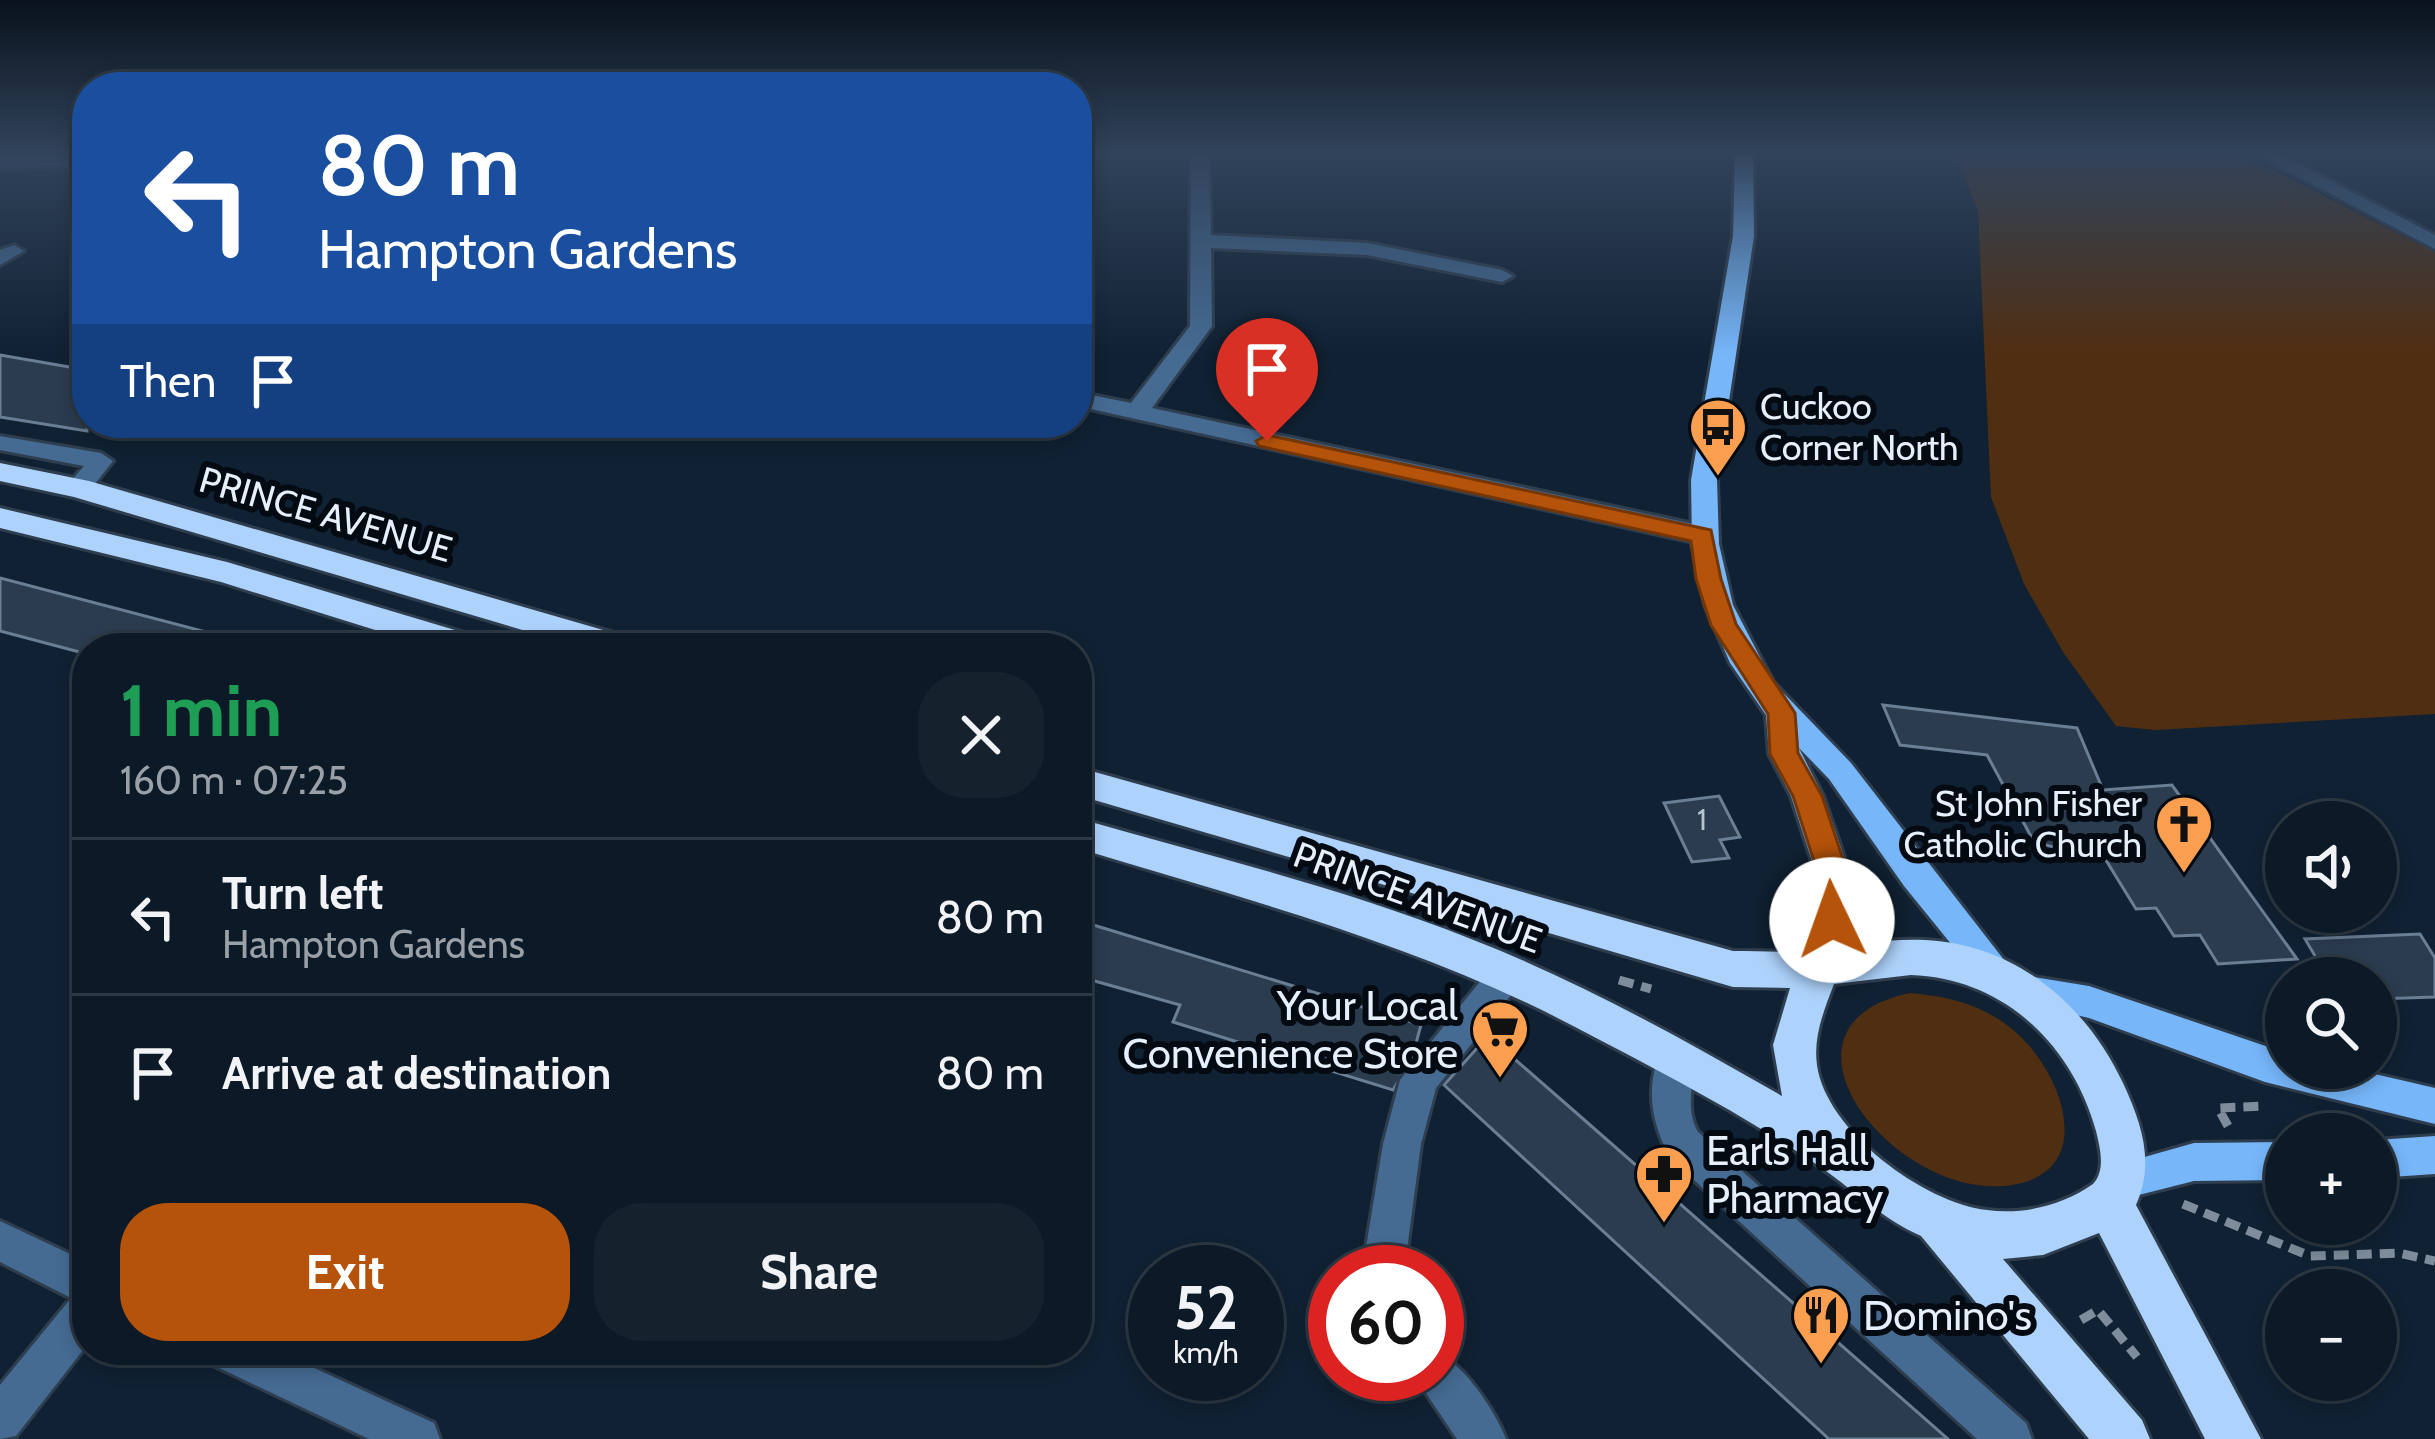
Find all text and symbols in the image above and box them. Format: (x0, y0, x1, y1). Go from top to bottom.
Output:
text: 80 m (318, 114, 520, 216)
icon: left (120, 120, 276, 276)
text: Hampton Gardens (318, 216, 737, 282)
pin (1216, 318, 1318, 441)
icon: arrive (1234, 336, 1300, 402)
icon: arrive (240, 348, 306, 414)
text: Then (120, 354, 216, 408)
place label: Cuckoo Corner North (1760, 384, 1959, 469)
bus stop icon: Cuckoo Corner North (1687, 396, 1749, 478)
street label: PRINCE AVENUE (195, 457, 457, 571)
text: 1 min (120, 667, 282, 754)
button: close (918, 672, 1044, 798)
text: 160 m · 07:25 (120, 756, 348, 804)
place label: St John Fisher Catholic Church (1904, 781, 2143, 866)
church icon: St John Fisher Catholic Church (2153, 793, 2215, 875)
house number: 1 (1697, 801, 1707, 838)
map controls (2265, 801, 2397, 1401)
button: sound (2265, 801, 2397, 933)
street label: PRINCE AVENUE (1288, 832, 1548, 962)
position arrow (1769, 857, 1895, 983)
text: Turn left (222, 866, 384, 920)
icon: left (120, 884, 186, 950)
text: 80 m (936, 890, 1044, 944)
text: Hampton Gardens (222, 920, 525, 968)
button: search (2265, 957, 2397, 1089)
place label: Your Local Convenience Store (1123, 979, 1458, 1079)
supermarket icon: Your Local Convenience Store (1469, 998, 1531, 1080)
icon: arrive (120, 1040, 186, 1106)
text: Arrive at destination (222, 1046, 611, 1100)
text: 80 m (936, 1046, 1044, 1100)
button: + (2265, 1113, 2397, 1245)
place label: Earls Hall Pharmacy (1706, 1124, 1883, 1224)
pharmacy icon: Earls Hall Pharmacy (1633, 1143, 1695, 1225)
button: Exit (120, 1203, 570, 1341)
button: Share (594, 1203, 1044, 1341)
speed limit sign: 60 (1308, 1245, 1464, 1401)
button: − (2265, 1269, 2397, 1401)
text: 52 (1174, 1271, 1238, 1344)
restaurant icon: Domino's (1790, 1284, 1852, 1366)
place label: Domino's (1863, 1289, 2032, 1341)
text: km/h (1173, 1334, 1239, 1371)

